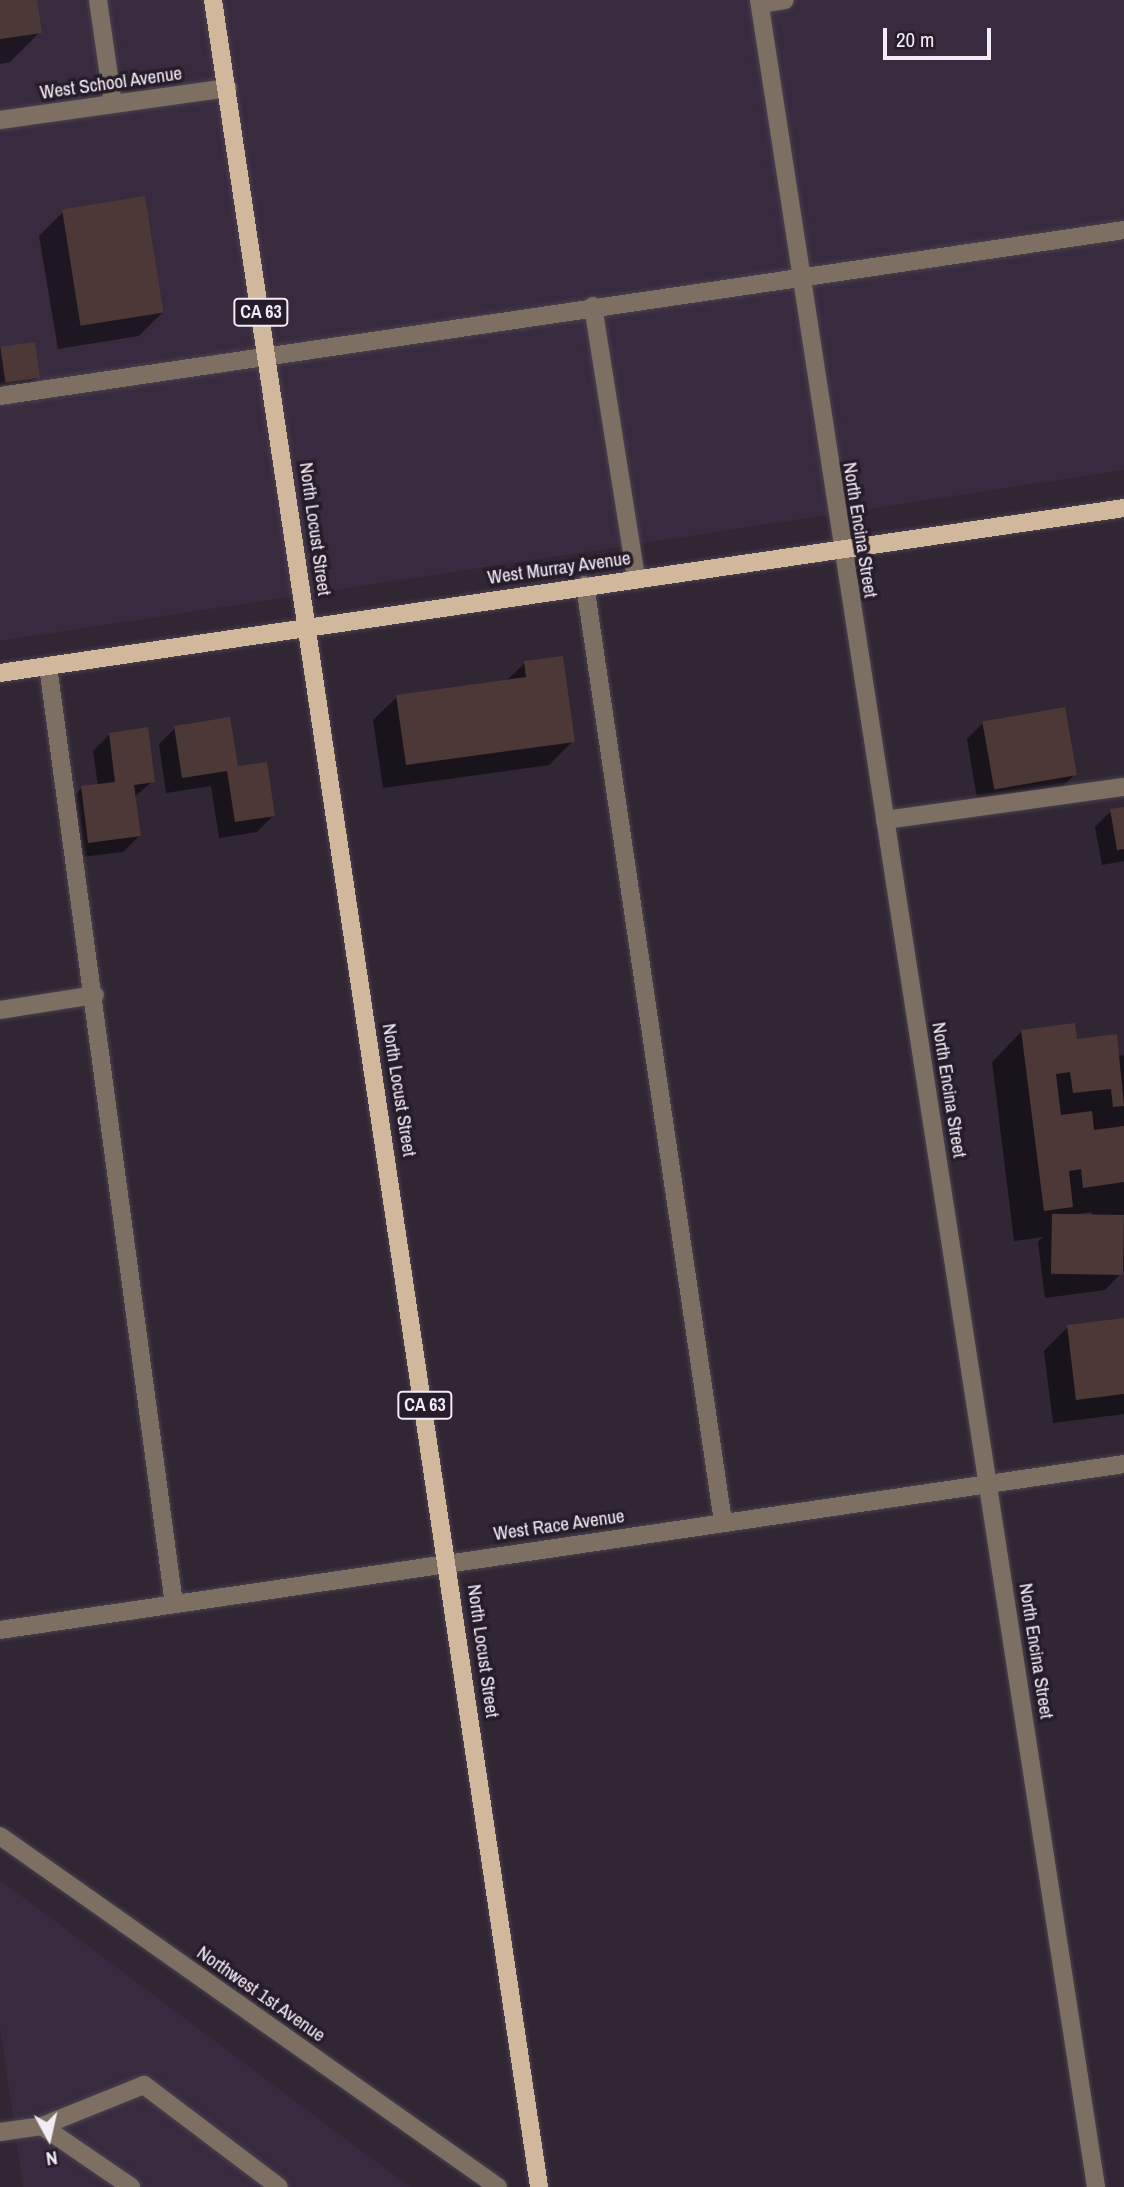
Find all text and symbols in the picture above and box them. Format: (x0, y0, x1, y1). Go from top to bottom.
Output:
scale bar (886, 14, 995, 58)
text: 20 m (896, 25, 934, 54)
street label: West School Avenue (38, 62, 184, 104)
road number: CA 63 (233, 298, 289, 326)
street label: North Locust Street (294, 461, 336, 597)
street label: North Encina Street (838, 461, 882, 599)
street label: West Murray Avenue (486, 547, 632, 589)
street label: North Encina Street (927, 1021, 971, 1159)
street label: North Locust Street (377, 1022, 421, 1158)
road number: CA 63 (397, 1390, 453, 1420)
street label: West Race Avenue (492, 1504, 626, 1546)
street label: North Encina Street (1014, 1582, 1058, 1720)
street label: North Locust Street (462, 1583, 504, 1719)
street label: Northwest 1st Avenue (192, 1941, 330, 2047)
north arrow (14, 2103, 84, 2173)
text: N (45, 2145, 59, 2172)

